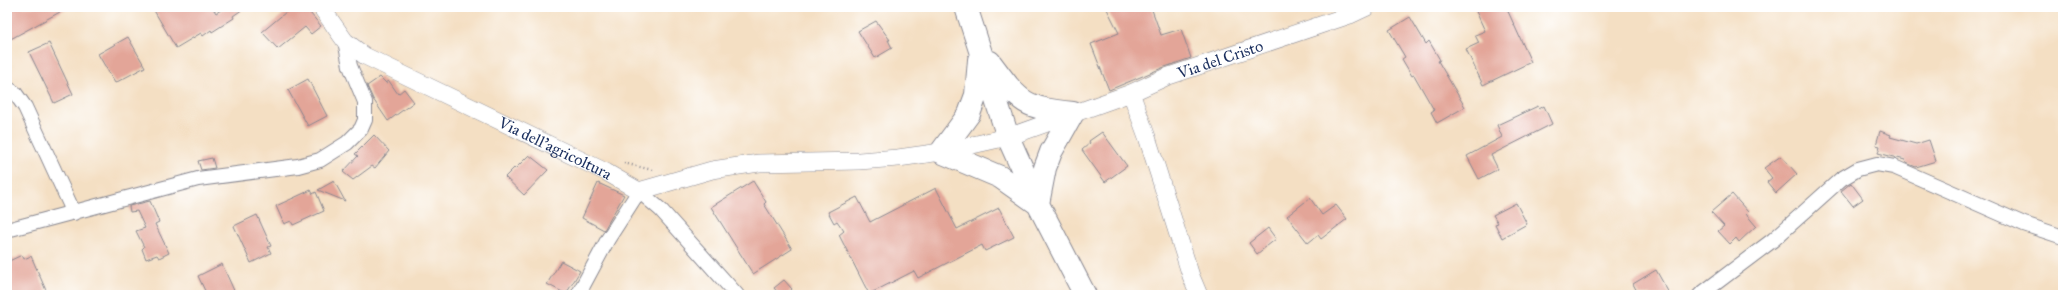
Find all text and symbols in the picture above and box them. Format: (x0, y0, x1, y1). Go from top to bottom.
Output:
street label: Via del Cristo (1174, 36, 1266, 83)
street label: Via dell'agricoltura (495, 112, 616, 184)

